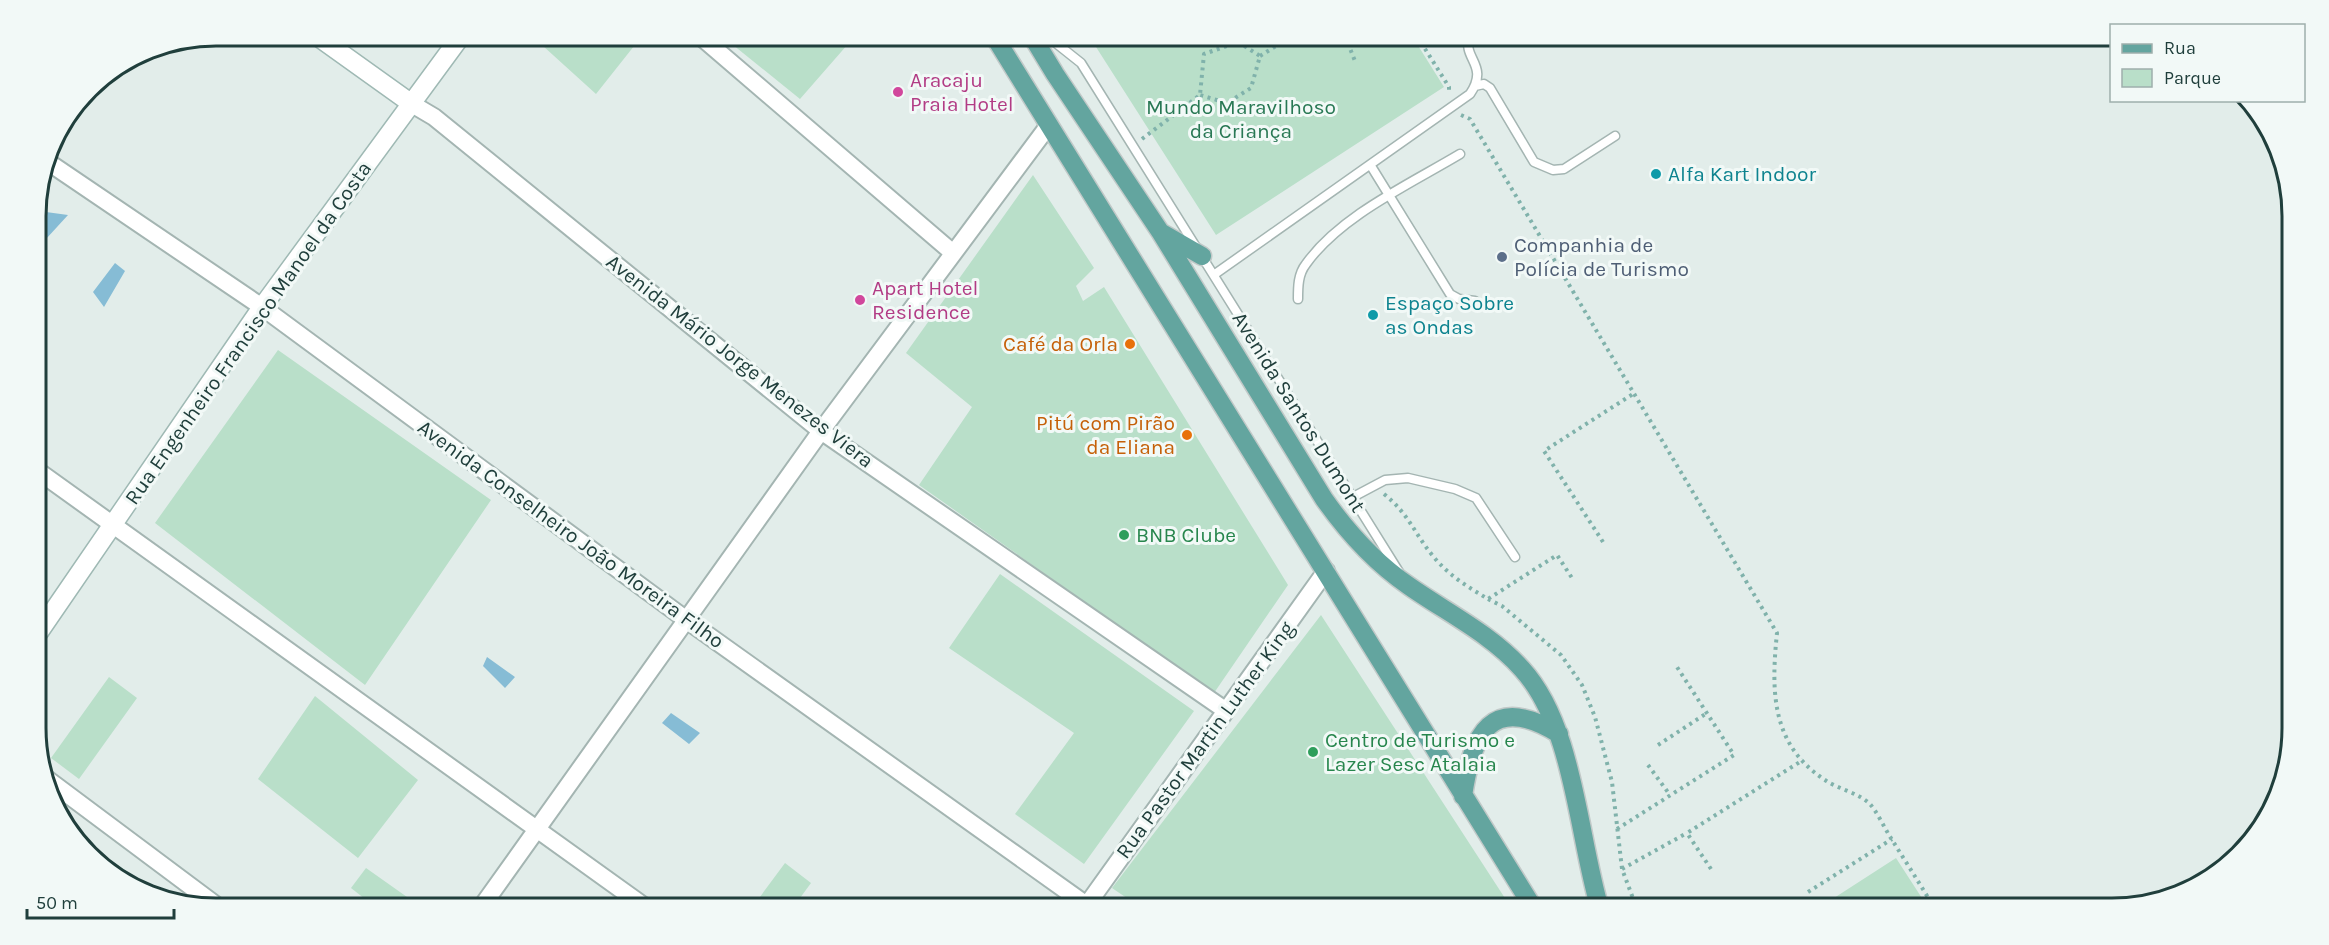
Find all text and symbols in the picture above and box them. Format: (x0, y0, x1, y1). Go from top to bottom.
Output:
legend (2110, 24, 2305, 102)
text: Rua (2164, 37, 2196, 59)
text: Parque (2164, 67, 2221, 89)
place label: Aracaju Praia Hotel (910, 68, 1014, 116)
marker: Aracaju Praia Hotel (891, 85, 905, 99)
park label: Mundo Maravilhoso da Criança (1146, 95, 1336, 143)
street label: Rua Engenheiro Francisco Manoel da Costa (120, 157, 376, 509)
place label: Alfa Kart Indoor (1668, 162, 1816, 186)
marker: Alfa Kart Indoor (1649, 167, 1663, 181)
place label: Companhia de Polícia de Turismo (1514, 233, 1689, 281)
street label: Avenida Mário Jorge Menezes Viera (602, 249, 878, 473)
marker: Companhia de Polícia de Turismo (1495, 250, 1509, 264)
place label: Apart Hotel Residence (872, 276, 978, 324)
place label: Espaço Sobre as Ondas (1385, 291, 1514, 339)
marker: Apart Hotel Residence (853, 293, 867, 307)
street label: Avenida Santos Dumont (1227, 307, 1371, 517)
marker: Espaço Sobre as Ondas (1366, 308, 1380, 322)
place label: Café da Orla (1003, 332, 1118, 356)
marker: Café da Orla (1123, 337, 1137, 351)
place label: Pitú com Pirão da Eliana (1036, 411, 1175, 459)
street label: Avenida Conselheiro João Moreira Filho (413, 415, 729, 653)
marker: Pitú com Pirão da Eliana (1180, 428, 1194, 442)
place label: BNB Clube (1136, 523, 1236, 547)
marker: BNB Clube (1117, 528, 1131, 542)
street label: Rua Pastor Martin Luther King (1111, 617, 1299, 863)
place label: Centro de Turismo e Lazer Sesc Atalaia (1325, 728, 1515, 776)
marker: Centro de Turismo e Lazer Sesc Atalaia (1306, 745, 1320, 759)
scale bar (27, 882, 174, 920)
text: 50 m (36, 892, 78, 914)

